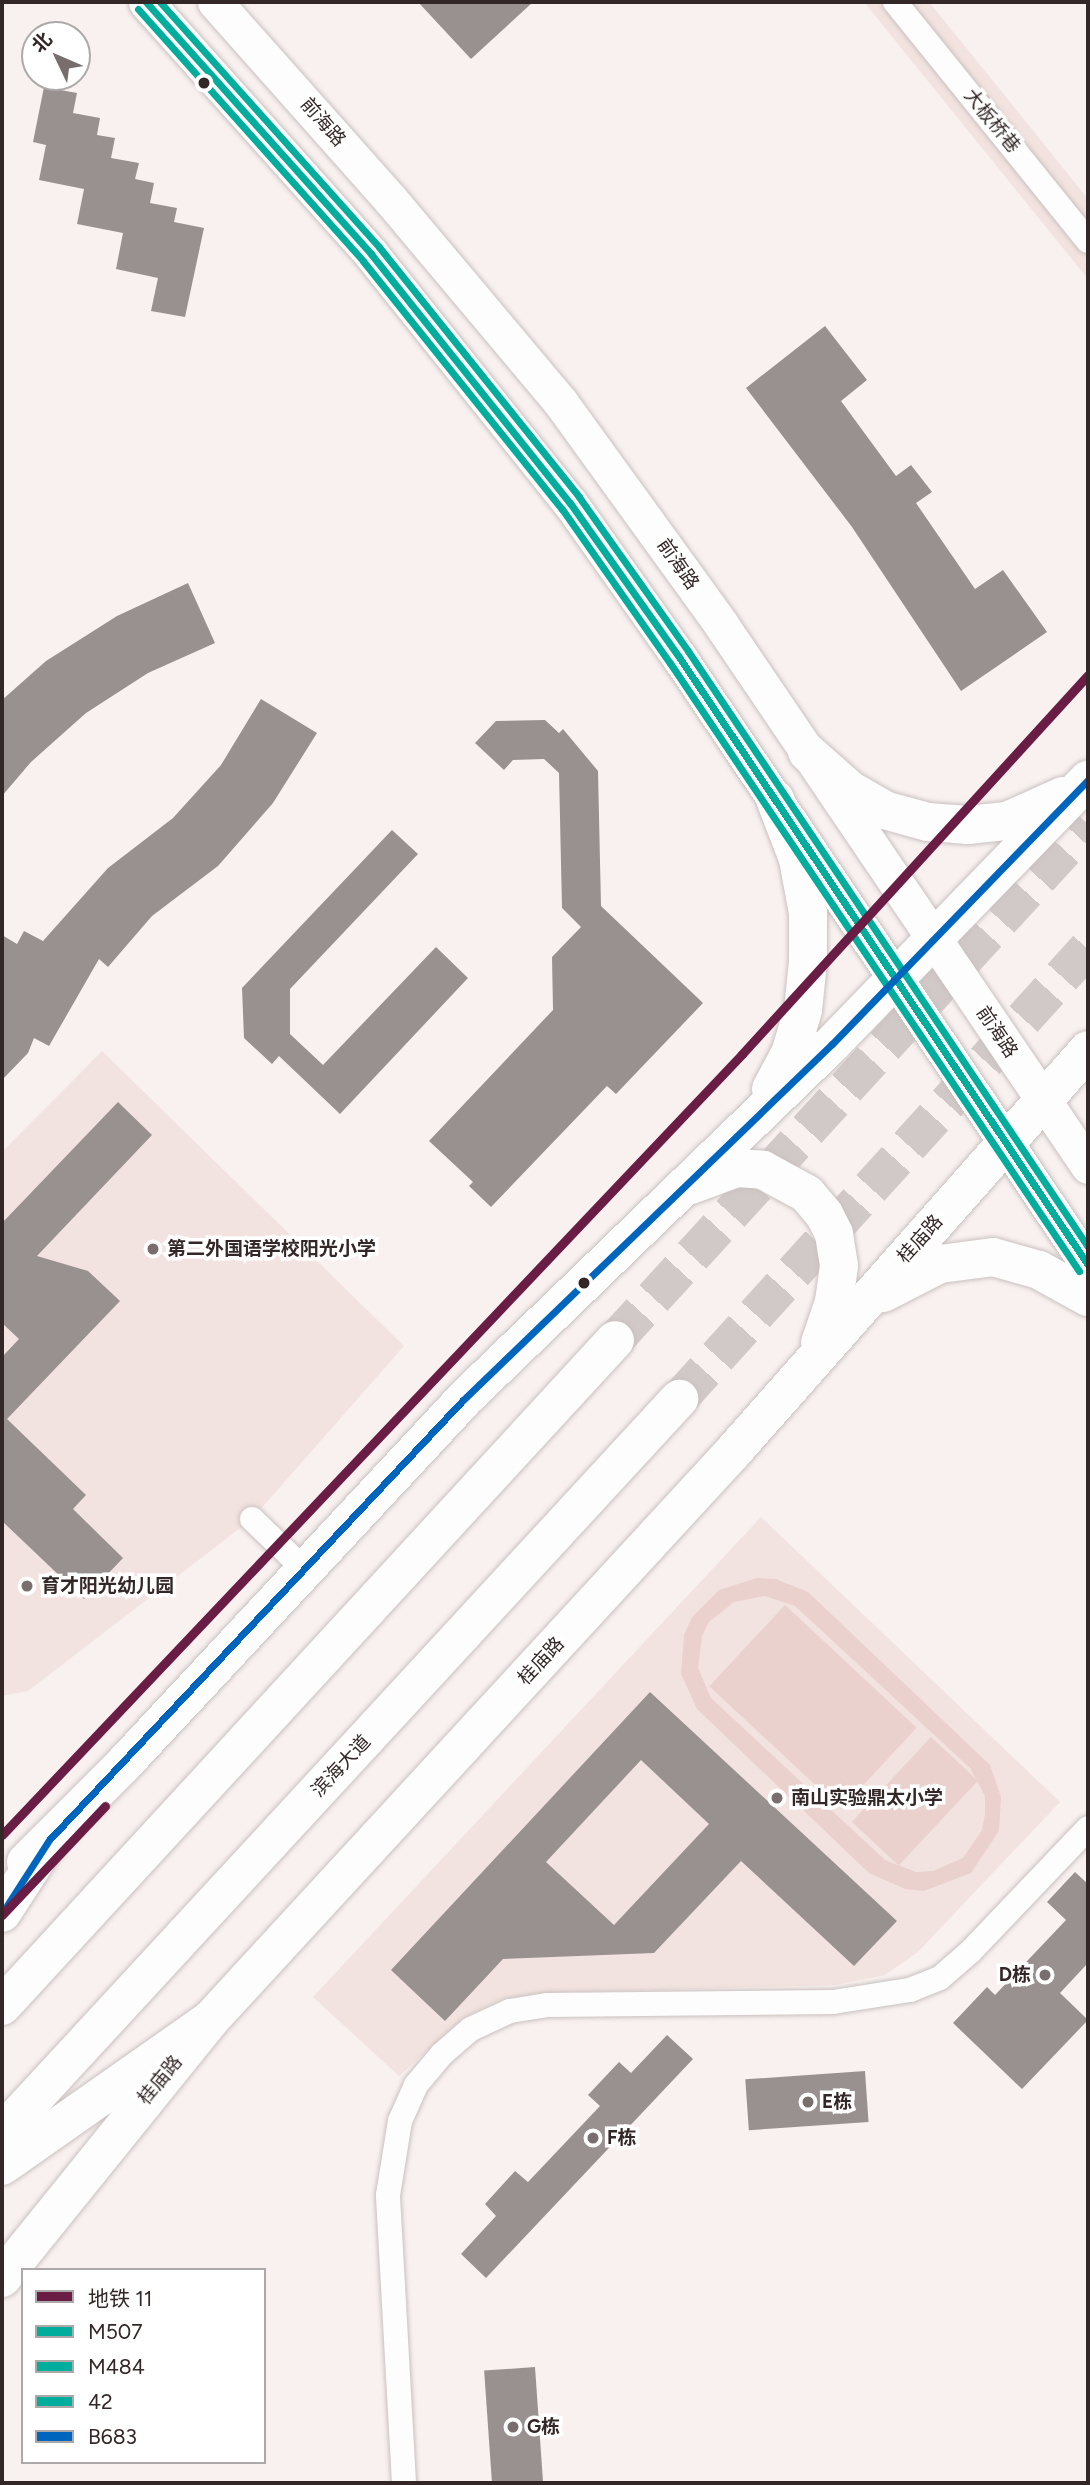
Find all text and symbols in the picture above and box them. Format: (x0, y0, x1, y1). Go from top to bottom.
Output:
north arrow (21, 21, 91, 91)
text: 北 (27, 28, 57, 57)
unlabelled marker (197, 76, 211, 90)
street label: 大板桥巷 (959, 84, 1025, 158)
street label: 前海路 (296, 93, 350, 151)
street label: 前海路 (652, 534, 704, 594)
street label: 前海路 (972, 1002, 1022, 1062)
street label: 桂庙路 (892, 1210, 948, 1268)
place label: 第二外国语学校阳光小学 (167, 1238, 376, 1260)
marker: 第二外国语学校阳光小学 (145, 1241, 161, 1257)
unlabelled marker (577, 1276, 591, 1290)
place label: 育才阳光幼儿园 (41, 1575, 174, 1597)
marker: 育才阳光幼儿园 (19, 1578, 35, 1594)
street label: 桂庙路 (513, 1632, 569, 1690)
street label: 滨海大道 (307, 1730, 375, 1802)
place label: 南山实验鼎太小学 (791, 1787, 943, 1809)
marker: 南山实验鼎太小学 (769, 1790, 785, 1806)
place label: D栋 (999, 1964, 1031, 1986)
marker: D栋 (1037, 1967, 1053, 1983)
street label: 桂庙路 (133, 2051, 187, 2109)
place label: E栋 (822, 2091, 852, 2113)
marker: E栋 (800, 2094, 816, 2110)
place label: F栋 (607, 2127, 637, 2149)
marker: F栋 (585, 2130, 601, 2146)
legend (21, 2268, 266, 2464)
text: 地铁 11 (88, 2286, 153, 2311)
text: M507 (88, 2319, 143, 2344)
text: M484 (88, 2354, 145, 2379)
text: 42 (88, 2389, 113, 2414)
place label: G栋 (527, 2416, 560, 2438)
marker: G栋 (505, 2419, 521, 2435)
text: B683 (88, 2424, 137, 2449)

